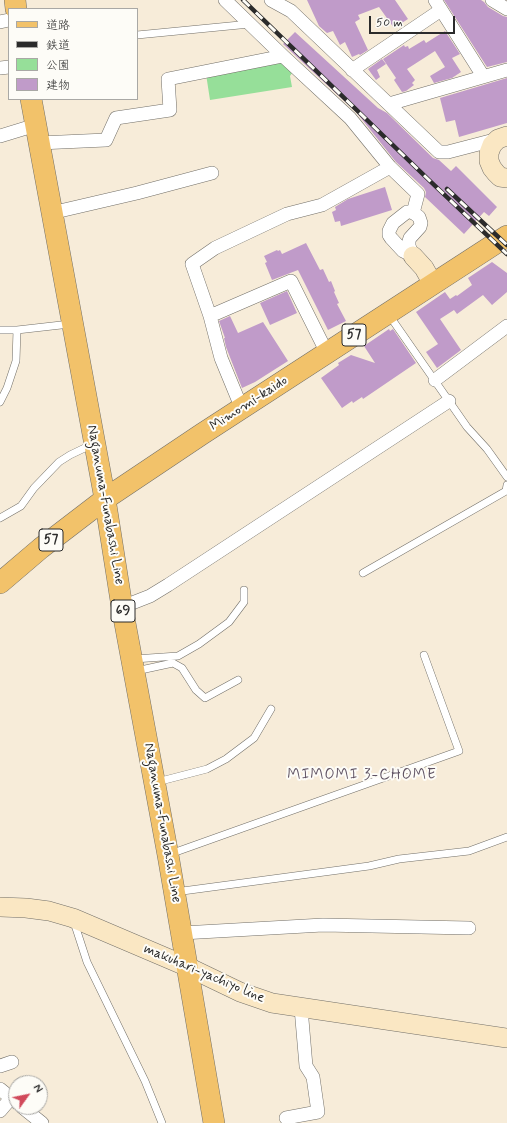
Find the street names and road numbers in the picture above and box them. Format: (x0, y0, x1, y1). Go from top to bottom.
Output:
road number: 57 (342, 324, 366, 346)
street label: Mimomi-kaido (207, 373, 291, 435)
street label: Naganuma-Funabashi Line (83, 424, 127, 586)
road number: 57 (39, 529, 63, 551)
road number: 69 (111, 600, 135, 622)
street label: Naganuma-Funabashi Line (140, 742, 184, 904)
street label: makuhari-yachiyo line (141, 941, 267, 1007)

